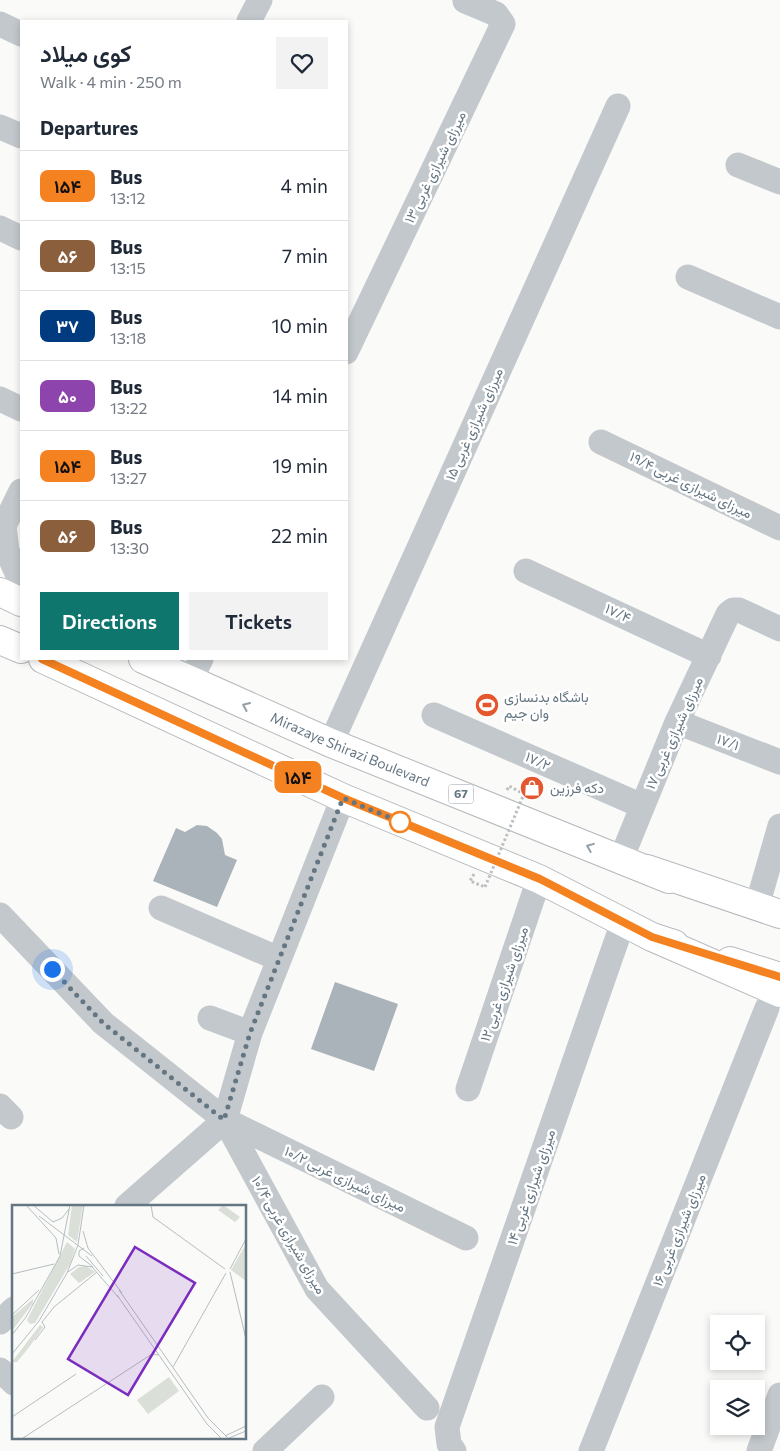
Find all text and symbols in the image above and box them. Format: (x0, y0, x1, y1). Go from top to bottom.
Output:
button: heart (276, 37, 328, 89)
text: کوی میلاد (40, 38, 132, 67)
text: Walk · 4 min · 250 m (40, 72, 182, 91)
street label: ۱۳ میرزای شیرازی غربی (400, 108, 470, 226)
text: Departures (40, 116, 138, 139)
text: Bus (110, 165, 142, 188)
text: 4 min (281, 174, 328, 197)
text: ۱۵۴ (54, 175, 81, 197)
text: 13:12 (110, 188, 145, 207)
text: Bus (110, 235, 142, 258)
text: 7 min (282, 244, 328, 267)
text: ۵۶ (57, 245, 78, 267)
text: 13:15 (110, 258, 146, 277)
text: Bus (110, 305, 142, 328)
text: 10 min (271, 314, 328, 337)
text: ۳۷ (56, 315, 79, 337)
text: 13:18 (110, 328, 146, 347)
street label: ۱۵ میرزای شیرازی غربی (441, 365, 507, 483)
text: Bus (110, 375, 142, 398)
text: 14 min (272, 384, 328, 407)
text: ۵۰ (58, 385, 77, 407)
text: 13:22 (110, 398, 148, 417)
text: Bus (110, 445, 142, 468)
street label: ۱۹/۴ میرزای شیرازی غربی (627, 448, 755, 522)
text: 19 min (272, 454, 328, 477)
text: ۱۵۴ (54, 455, 81, 477)
text: 13:27 (110, 468, 147, 487)
text: Bus (110, 515, 142, 538)
text: 22 min (271, 524, 328, 547)
text: ۵۶ (57, 525, 78, 547)
text: 13:30 (110, 538, 149, 557)
button: Directions (40, 592, 179, 650)
button: Tickets (189, 592, 328, 650)
street label: ۱۷/۴ (603, 599, 634, 626)
street label: ۱۷ میرزای شیرازی غربی (641, 674, 707, 792)
place label: باشگاه بدنسازی وان جیم (504, 688, 589, 722)
sports icon: باشگاه بدنسازی وان جیم (474, 692, 500, 718)
one-way arrow (242, 701, 251, 712)
street label: Mirazaye Shirazi Boulevard (268, 708, 432, 790)
street label: ۱۷/۱ (715, 730, 742, 754)
street label: ۱۷/۲ (523, 748, 553, 774)
line badge: ۱۵۴ (269, 761, 327, 793)
text: ۱۵۴ (284, 766, 312, 788)
shop icon: دکه فرزین (519, 775, 545, 801)
place label: دکه فرزین (550, 779, 604, 797)
road number: 67 (448, 784, 474, 804)
unlabelled marker (389, 811, 411, 833)
one-way arrow (587, 843, 595, 853)
street label: ۱۲ میرزای شیرازی غربی (476, 924, 532, 1044)
your location (40, 957, 65, 982)
street label: ۱۴ میرزای شیرازی غربی (503, 1127, 559, 1247)
street label: ۱۰/۲ میرزای شیرازی غربی (281, 1142, 409, 1216)
street label: ۱۶ میرزای شیرازی غربی (648, 1171, 710, 1289)
street label: ۱۰/۴ میرزای شیرازی غربی (248, 1173, 330, 1297)
inset map (12, 1205, 246, 1438)
map controls (710, 1315, 765, 1435)
button: locate (710, 1315, 765, 1370)
button: layers (710, 1380, 765, 1435)

